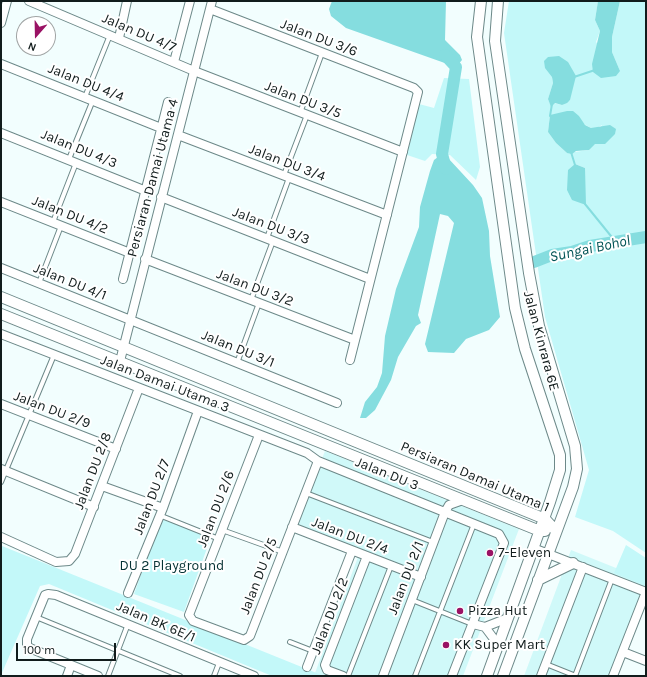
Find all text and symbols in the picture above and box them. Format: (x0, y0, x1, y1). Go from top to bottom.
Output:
street label: Jalan DU 4/7 (99, 10, 179, 56)
north arrow (16, 16, 56, 56)
street label: Jalan DU 3/6 (278, 16, 360, 60)
text: N (26, 39, 38, 54)
street label: Jalan DU 4/4 (46, 60, 126, 106)
street label: Jalan DU 3/5 (262, 78, 344, 122)
street label: Persiaran Damai Utama 4 (124, 97, 182, 259)
street label: Jalan DU 4/3 (38, 126, 120, 172)
street label: Jalan DU 3/4 (246, 141, 328, 185)
street label: Jalan DU 4/2 (30, 192, 110, 238)
street label: Jalan DU 3/3 (230, 204, 312, 248)
water label: Sungai Bohol (548, 232, 632, 266)
street label: Jalan DU 4/1 (31, 260, 109, 304)
street label: Jalan DU 3/2 (214, 266, 296, 310)
street label: Jalan Kinrara 6E (520, 289, 562, 393)
street label: Jalan DU 3/1 (199, 327, 277, 371)
street label: Jalan Damai Utama 3 (98, 352, 232, 416)
street label: Jalan DU 2/9 (11, 388, 93, 432)
street label: Jalan DU 2/8 (71, 430, 115, 512)
street label: Persiaran Damai Utama 1 (398, 438, 552, 516)
street label: Jalan DU 3 (353, 454, 421, 494)
street label: Jalan DU 2/7 (130, 457, 174, 537)
street label: Jalan DU 2/6 (194, 468, 238, 550)
street label: Jalan DU 2/4 (309, 514, 391, 558)
street label: Jalan DU 2/5 (237, 535, 281, 617)
street label: Jalan DU 2/1 (384, 539, 428, 617)
place label: 7-Eleven (498, 545, 551, 561)
marker: 7-Eleven (485, 548, 495, 558)
park label: DU 2 Playground (120, 558, 224, 574)
street label: Jalan DU 2/2 (308, 575, 352, 657)
street label: Jalan BK 6E/1 (114, 598, 198, 646)
place label: Pizza Hut (468, 603, 527, 619)
marker: Pizza Hut (455, 606, 465, 616)
scale bar (18, 635, 118, 661)
place label: KK Super Mart (454, 637, 545, 653)
marker: KK Super Mart (441, 640, 451, 650)
text: 100 m (23, 643, 55, 657)

